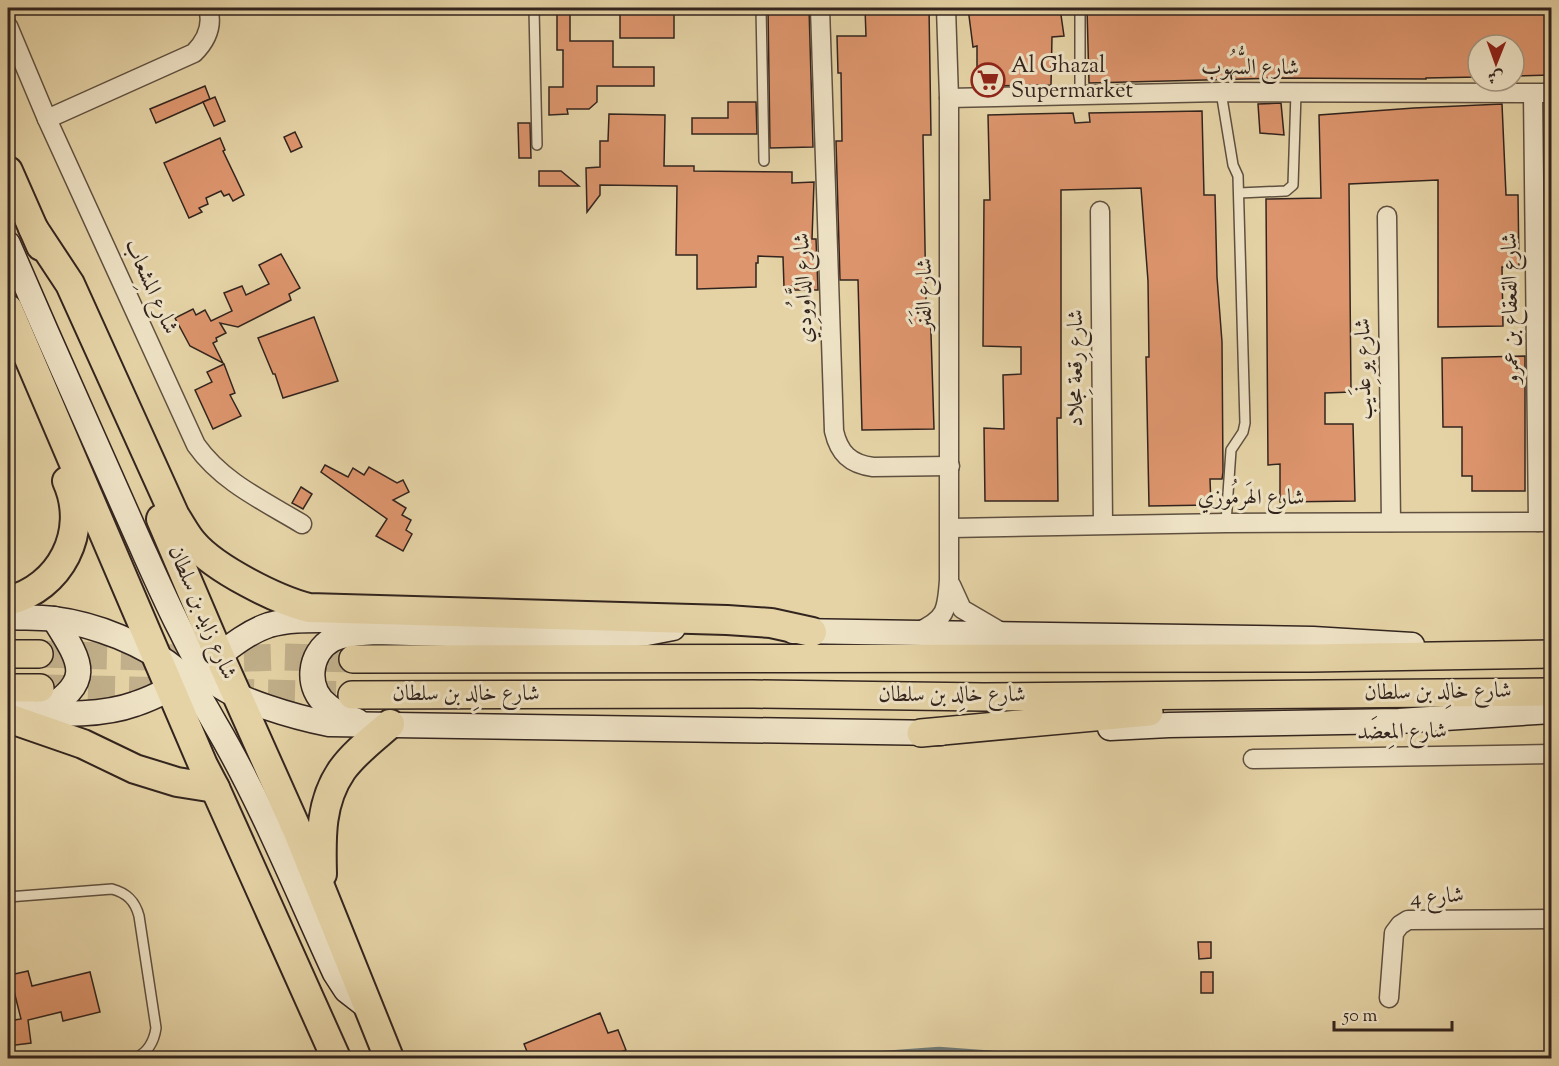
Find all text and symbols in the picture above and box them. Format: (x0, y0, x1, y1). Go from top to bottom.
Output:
north arrow (1466, 33, 1526, 93)
street label: شارع السُّهُوب (1201, 45, 1299, 85)
place label: Al Ghazal Supermarket (1011, 51, 1133, 108)
supermarket icon: Al Ghazal Supermarket (970, 62, 1006, 98)
text: ش (1488, 64, 1504, 87)
street label: شارع الدَّاوُودِي (782, 232, 823, 344)
street label: شارع القعقاع بن عمرو (1495, 232, 1529, 386)
street label: شارع المِشعاب (115, 234, 185, 340)
street label: شارع الفَنَر (908, 258, 942, 332)
street label: شارع رِقعة مِجلاد (1061, 309, 1093, 427)
street label: شارع يو عِذَيب (1346, 318, 1382, 420)
street label: شارع الهَرمُوزي (1197, 478, 1305, 515)
street label: شارع زايد بن سلطان (158, 541, 244, 685)
street label: شارع خالِد بن سلطان (1364, 676, 1512, 710)
street label: شارع خالِد بن سلطان (392, 679, 540, 711)
street label: شارع خالِد بن سلطان (878, 680, 1026, 712)
street label: شارع المِعضَد (1357, 714, 1447, 750)
street label: شارع 4 (1409, 880, 1465, 916)
scale bar (1334, 994, 1452, 1032)
text: 50 m (1342, 1004, 1378, 1030)

